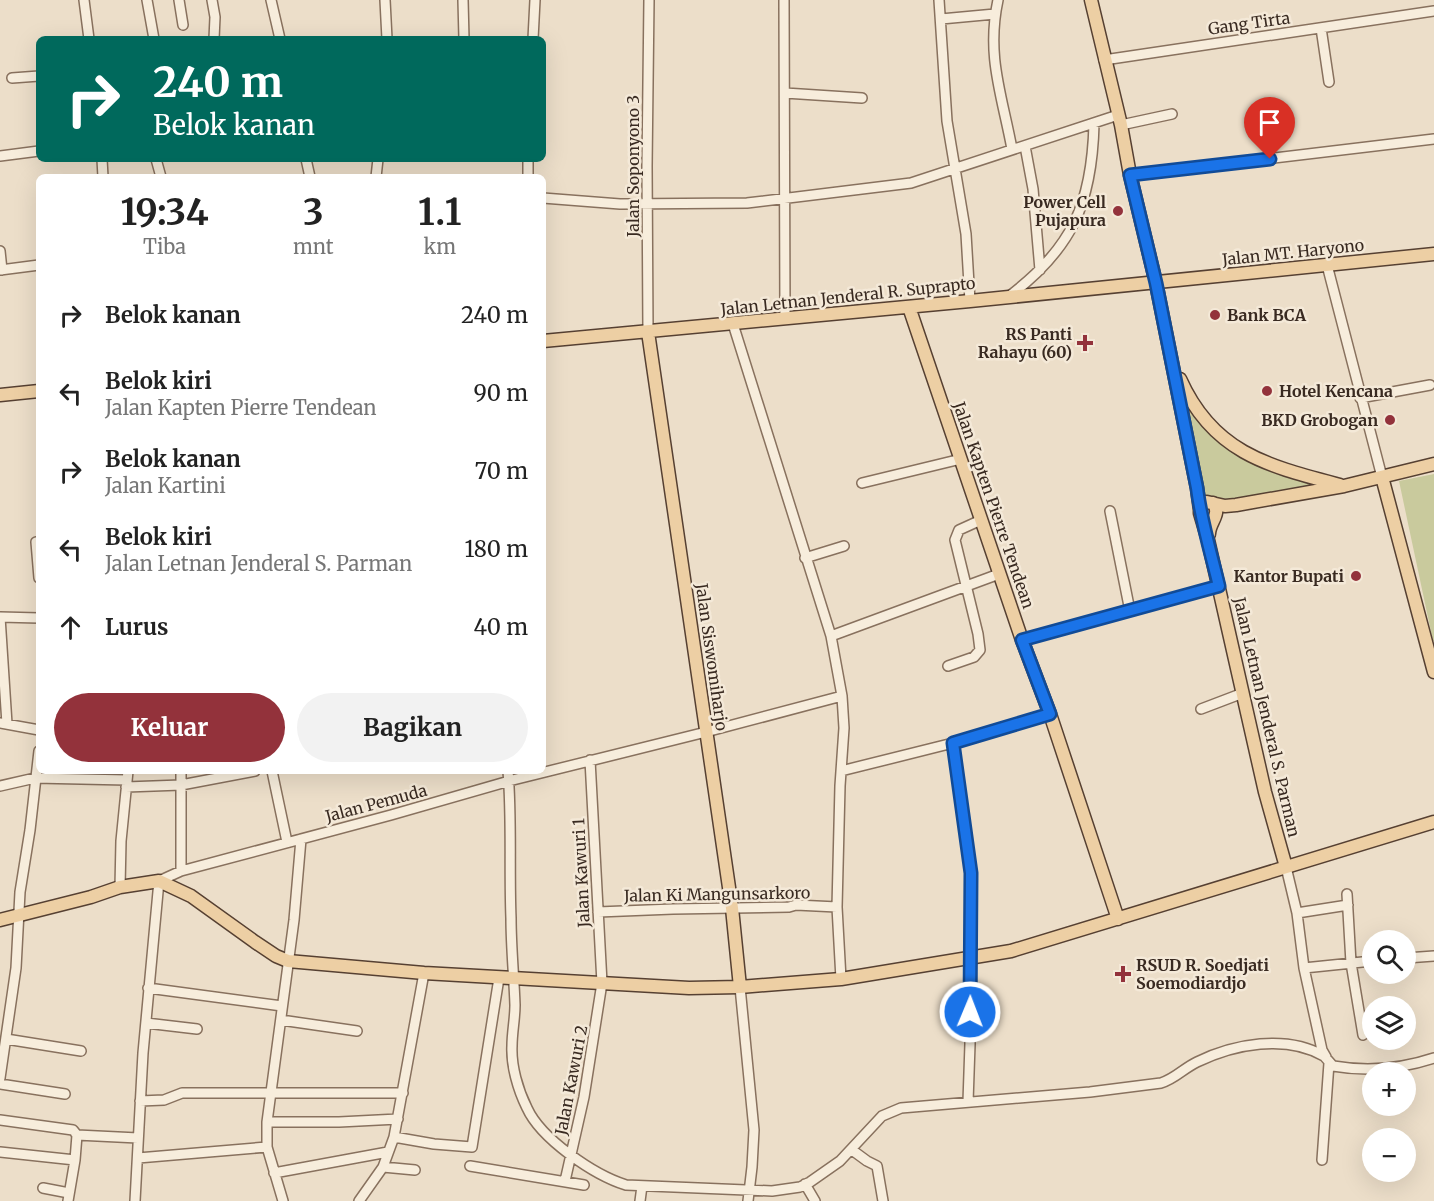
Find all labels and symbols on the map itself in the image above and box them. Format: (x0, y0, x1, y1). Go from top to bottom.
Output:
street label: Gang Tirta (1207, 7, 1292, 39)
street label: Jalan Soponyono 3 (623, 95, 643, 238)
pin (1244, 97, 1295, 159)
place label: Power Cell Pujapura (1023, 192, 1106, 230)
marker: Power Cell Pujapura (1111, 204, 1125, 218)
street label: Jalan MT. Haryono (1220, 235, 1365, 270)
street label: Jalan Letnan Jenderal R. Suprapto (719, 273, 976, 319)
place label: Bank BCA (1227, 305, 1307, 325)
marker: Bank BCA (1208, 308, 1222, 322)
place label: RS Panti Rahayu (60) (978, 324, 1073, 362)
marker: RS Panti Rahayu (60) (1076, 334, 1094, 352)
place label: Hotel Kencana (1279, 381, 1393, 401)
marker: Hotel Kencana (1260, 384, 1274, 398)
street label: Jalan Kapten Pierre Tendean (949, 398, 1039, 611)
place label: BKD Grobogan (1261, 410, 1378, 430)
marker: BKD Grobogan (1383, 413, 1397, 427)
place label: Kantor Bupati (1233, 566, 1345, 586)
marker: Kantor Bupati (1349, 569, 1363, 583)
street label: Jalan Siswomiharjo (692, 581, 732, 732)
street label: Jalan Letnan Jenderal S. Parman (1229, 594, 1304, 839)
street label: Jalan Pemuda (322, 780, 429, 826)
street label: Jalan Kawuri 1 (568, 818, 594, 929)
street label: Jalan Ki Mangunsarkoro (623, 882, 810, 906)
place label: RSUD R. Soedjati Soemodiardjo (1136, 955, 1270, 993)
marker: RSUD R. Soedjati Soemodiardjo (1114, 965, 1132, 983)
position arrow (938, 980, 1002, 1044)
street label: Jalan Kawuri 2 (550, 1023, 591, 1138)

